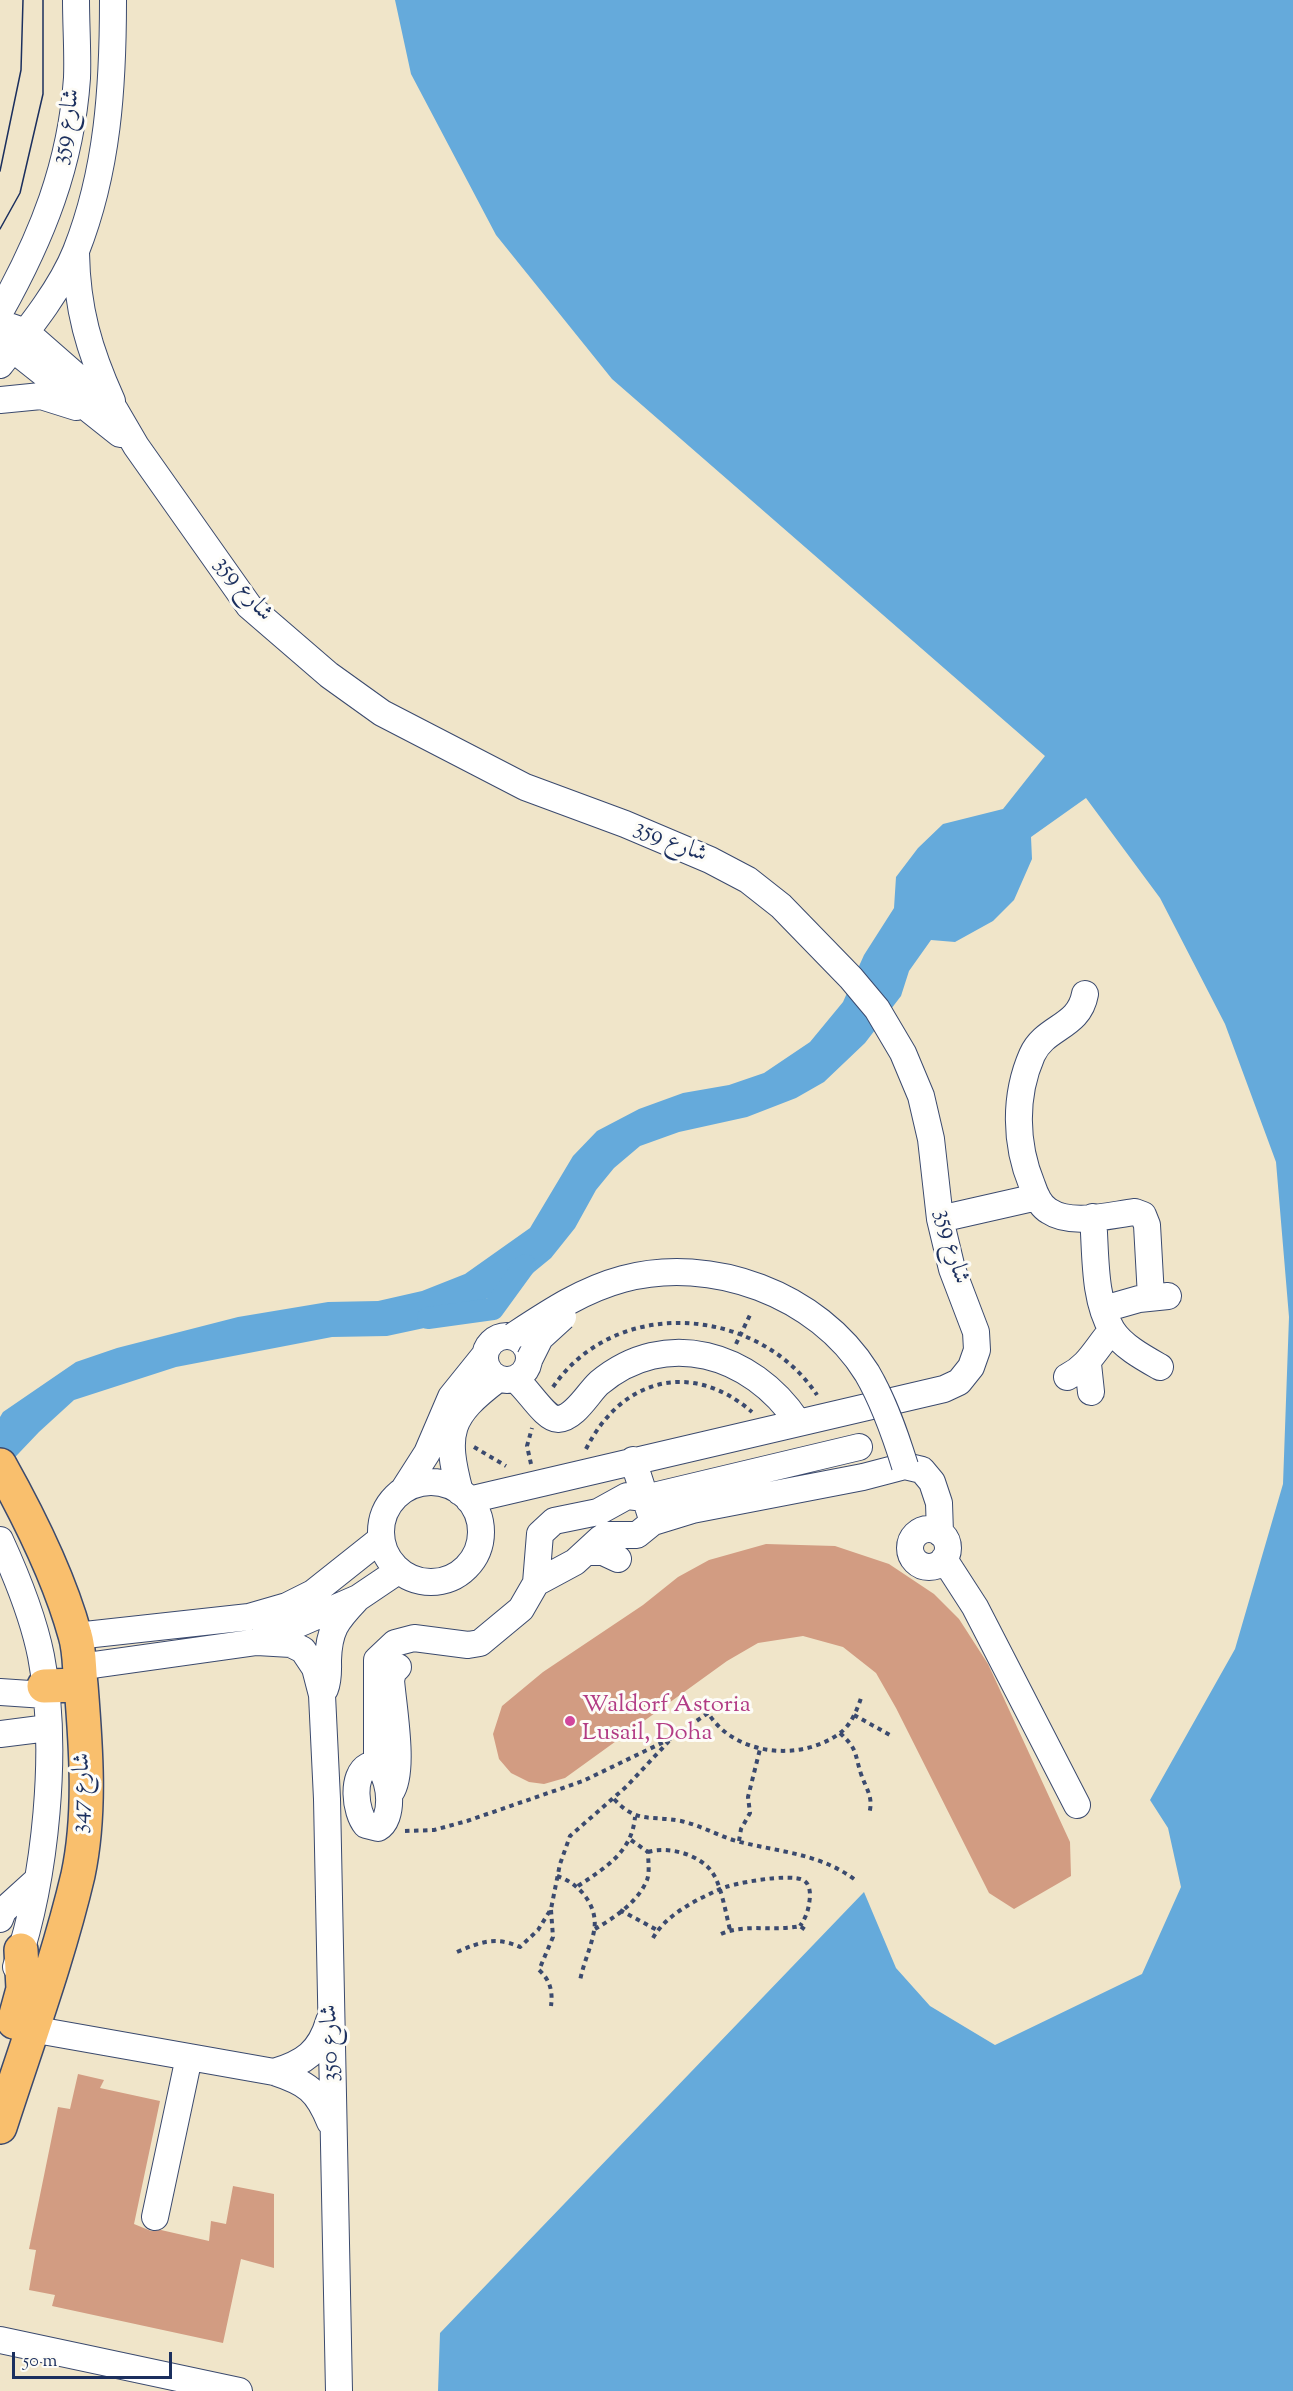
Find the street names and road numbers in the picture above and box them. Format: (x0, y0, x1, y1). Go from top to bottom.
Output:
street label: شارع 359 (47, 87, 89, 167)
street label: شارع 359 (206, 552, 278, 628)
street label: شارع 359 (629, 815, 711, 871)
street label: شارع 359 (926, 1206, 974, 1288)
street label: شارع 347 (67, 1752, 99, 1834)
street label: شارع 350 (317, 2004, 347, 2082)

